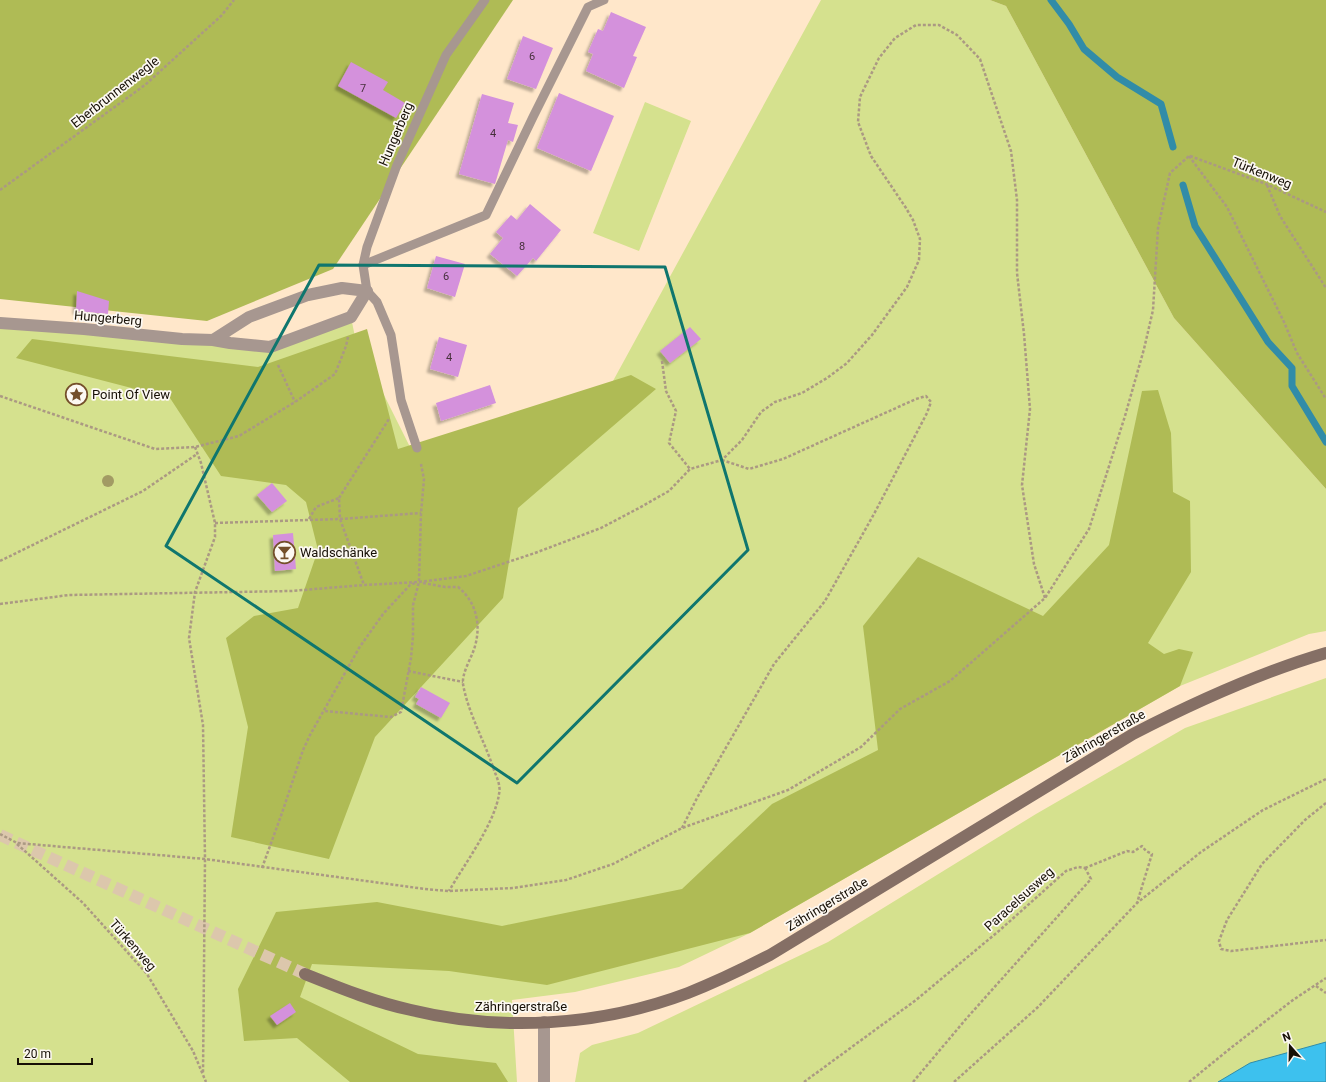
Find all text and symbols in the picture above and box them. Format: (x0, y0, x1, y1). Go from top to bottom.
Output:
house number: 6 (529, 50, 535, 63)
street label: Eberbrunnenwegle (68, 53, 162, 131)
house number: 7 (360, 82, 366, 95)
street label: Hungerberg (376, 100, 416, 168)
house number: 4 (490, 127, 496, 140)
street label: Türkenweg (1230, 154, 1294, 192)
house number: 8 (519, 240, 525, 253)
house number: 6 (443, 270, 449, 283)
street label: Hungerberg (73, 308, 143, 328)
house number: 4 (446, 351, 452, 364)
place icon: Point Of View (63, 381, 89, 407)
place label: Point Of View (92, 387, 170, 402)
bar icon: Waldschänke (271, 539, 297, 565)
place label: Waldschänke (300, 545, 377, 560)
street label: Zähringerstraße (1060, 706, 1148, 766)
street label: Paracelsusweg (981, 864, 1057, 934)
street label: Zähringerstraße (784, 874, 870, 934)
street label: Türkenweg (107, 916, 159, 974)
street label: Zähringerstraße (475, 999, 567, 1014)
north arrow (1270, 1026, 1310, 1066)
text: N (1281, 1030, 1293, 1045)
scale bar (18, 1040, 92, 1066)
text: 20 m (24, 1047, 51, 1061)

